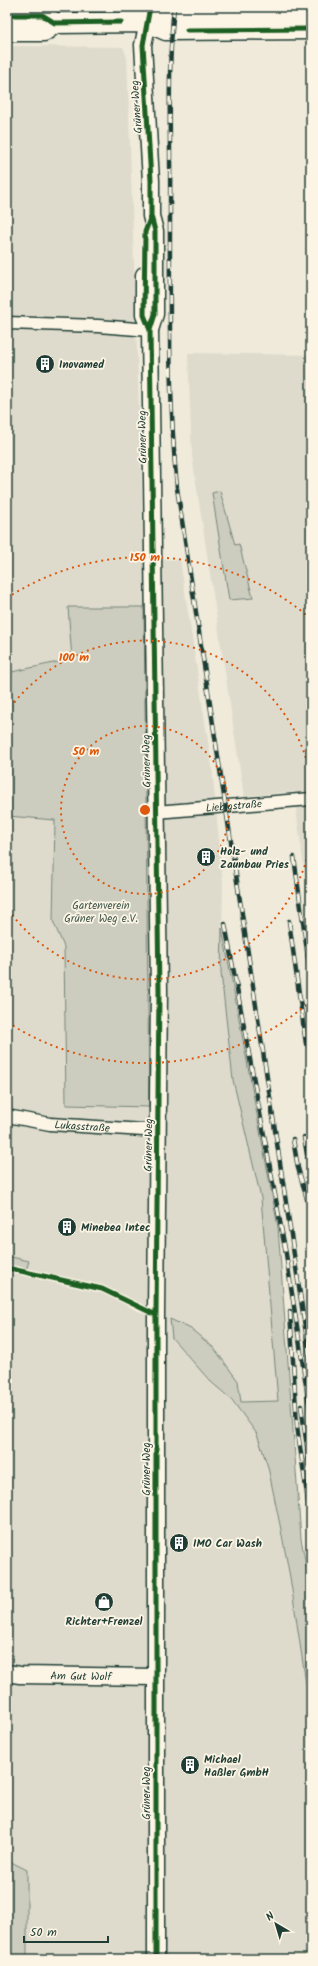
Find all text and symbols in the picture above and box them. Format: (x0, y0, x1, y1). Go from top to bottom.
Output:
street label: Grüner Weg (126, 80, 148, 134)
building icon: Inovamed (34, 353, 56, 375)
place label: Inovamed (59, 356, 105, 374)
street label: Grüner Weg (134, 410, 152, 464)
text: 150 m (130, 548, 160, 567)
text: 100 m (59, 648, 89, 667)
street label: Grüner Weg (138, 734, 156, 788)
text: 50 m (72, 742, 100, 761)
street label: Liebigstraße (205, 795, 263, 818)
centre of rings (138, 803, 152, 817)
place label: Holz- und Zaunbau Pries (220, 843, 290, 874)
building icon: Holz- und Zaunbau Pries (195, 846, 217, 868)
park label: Gartenverein Grüner Weg e.V. (64, 897, 138, 928)
street label: Lukasstraße (54, 1116, 110, 1138)
street label: Grüner Weg (140, 1118, 158, 1172)
building icon: Minebea Intec (56, 1216, 78, 1238)
place label: Minebea Intec (81, 1219, 150, 1237)
street label: Grüner Weg (138, 1442, 156, 1496)
building icon: IMO Car Wash (168, 1532, 190, 1554)
place label: IMO Car Wash (193, 1535, 262, 1553)
shop icon: Richter+Frenzel (93, 1591, 115, 1613)
place label: Richter+Frenzel (66, 1613, 143, 1631)
street label: Am Gut Wolf (50, 1667, 113, 1686)
place label: Michael Haßler GmbH (204, 1751, 269, 1782)
building icon: Michael Haßler GmbH (179, 1754, 201, 1776)
street label: Grüner Weg (138, 1766, 156, 1820)
north arrow (256, 1904, 296, 1944)
text: N (262, 1908, 279, 1926)
scale bar (24, 1918, 108, 1944)
text: 50 m (30, 1923, 57, 1942)

